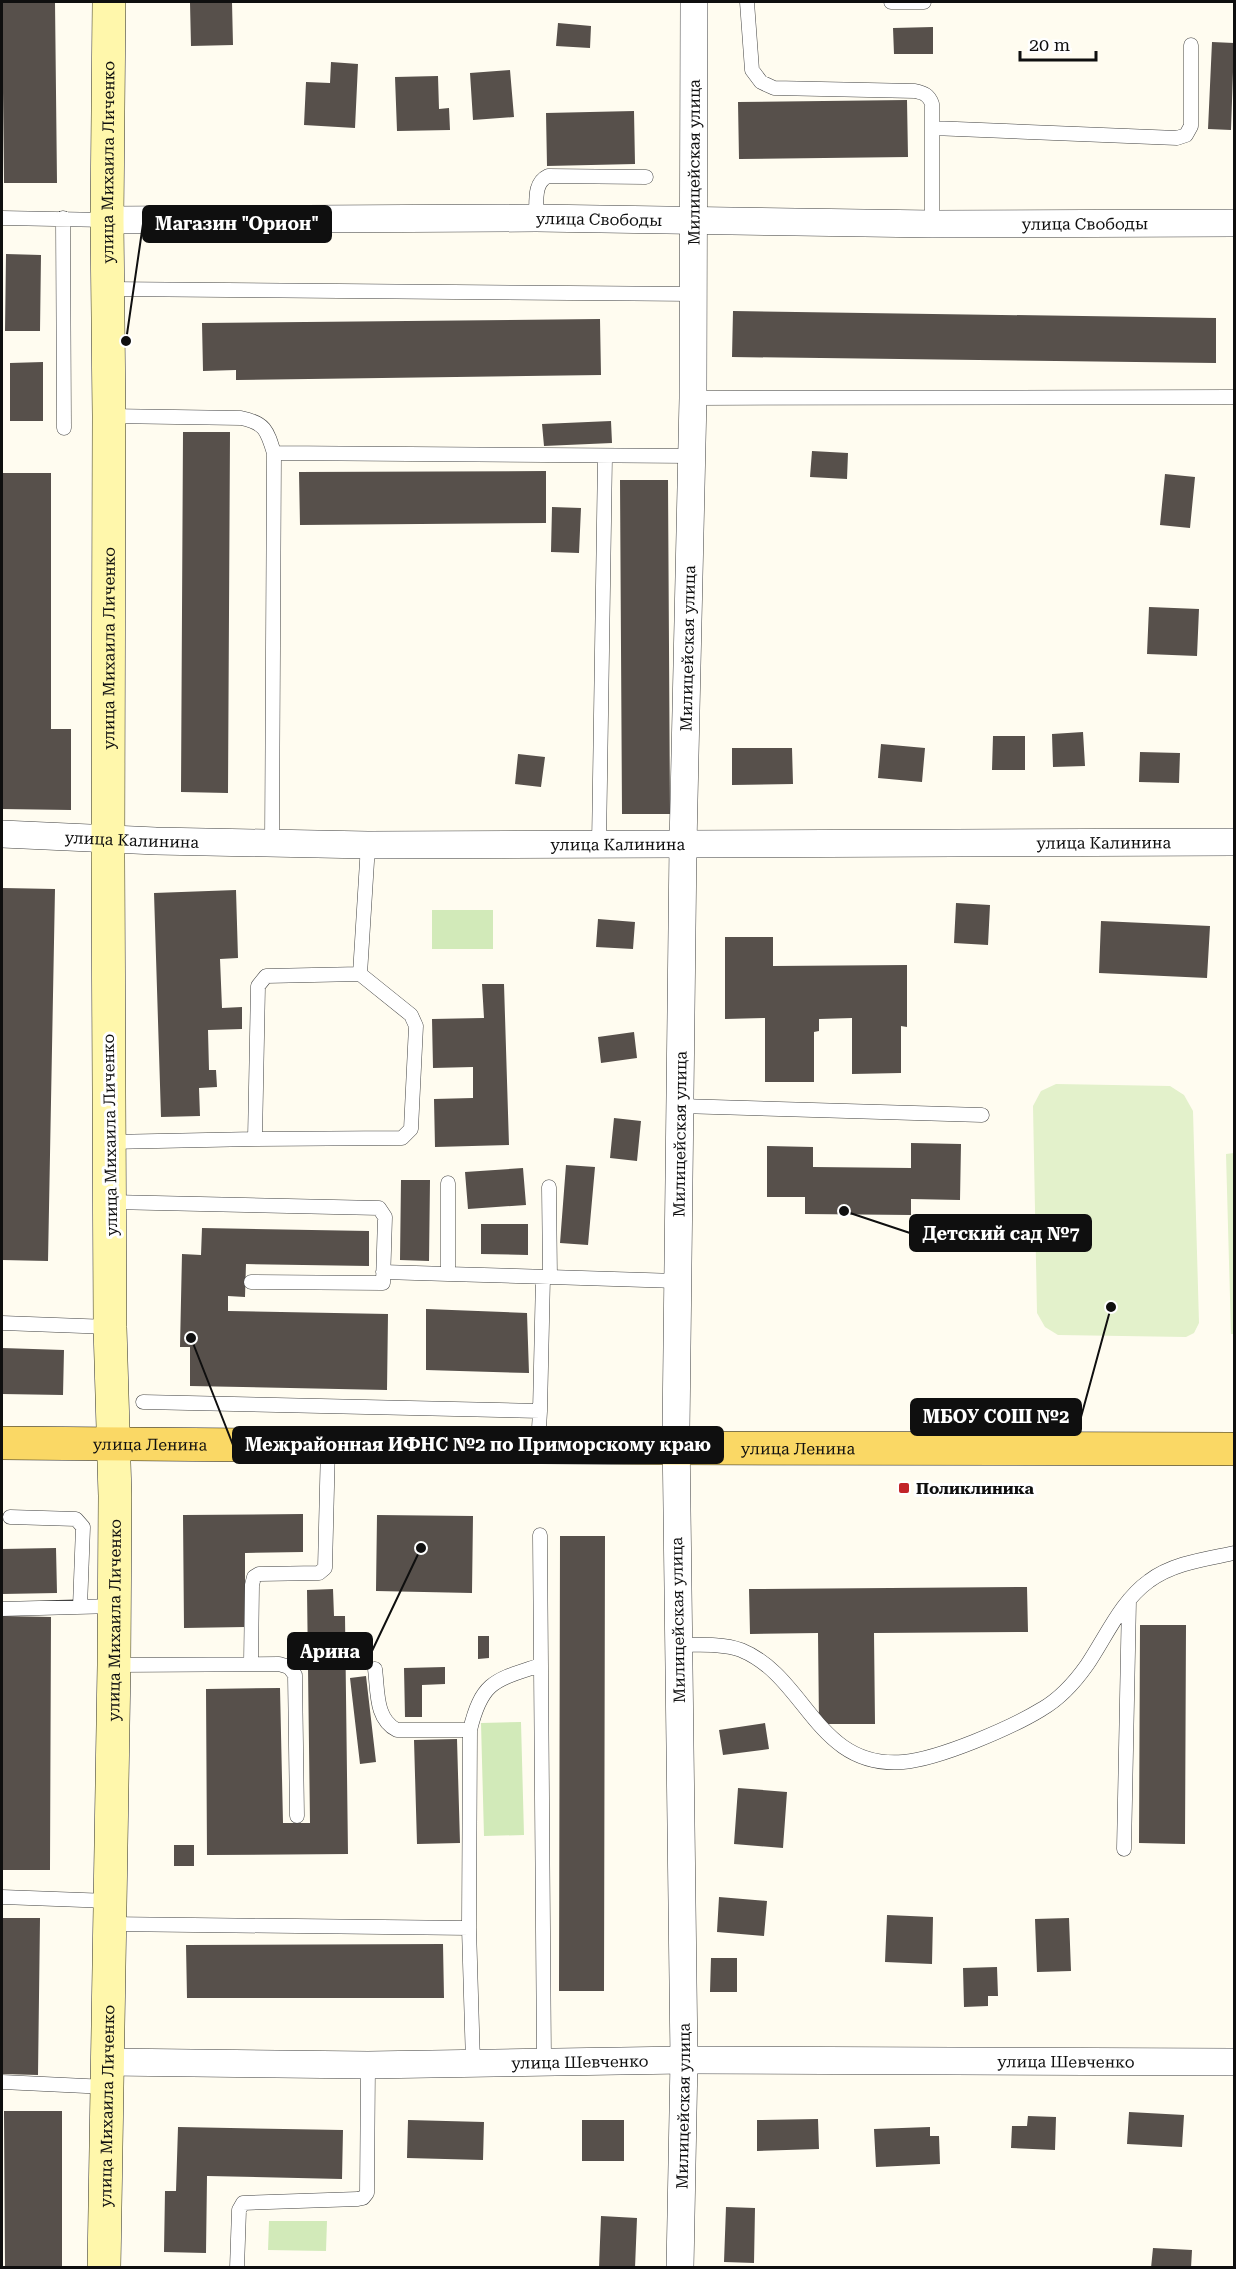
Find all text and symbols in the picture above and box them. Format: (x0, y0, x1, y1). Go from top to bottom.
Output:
scale bar (1020, 24, 1096, 62)
text: 20 m (1029, 34, 1070, 55)
street label: улица Михаила Личенко (97, 61, 118, 264)
street label: Милицейская улица (684, 79, 703, 245)
callout: Магазин "Орион" (143, 206, 331, 242)
street label: улица Свободы (536, 208, 662, 229)
text: Магазин "Орион" (155, 213, 319, 234)
street label: улица Свободы (1022, 214, 1148, 233)
street label: улица Михаила Личенко (99, 547, 118, 750)
street label: Милицейская улица (676, 565, 699, 731)
street label: улица Калинина (64, 827, 200, 851)
street label: улица Калинина (1037, 833, 1171, 852)
street label: улица Калинина (551, 834, 685, 854)
street label: улица Михаила Личенко (99, 1033, 121, 1236)
street label: Милицейская улица (669, 1051, 690, 1217)
callout: Детский сад №7 (910, 1215, 1091, 1251)
text: Детский сад №7 (922, 1223, 1080, 1244)
callout: МБОУ СОШ №2 (911, 1399, 1081, 1435)
text: МБОУ СОШ №2 (923, 1406, 1069, 1427)
callout: Межрайонная ИФНС №2 по Приморскому краю (233, 1427, 723, 1463)
street label: улица Ленина (93, 1434, 208, 1454)
text: Межрайонная ИФНС №2 по Приморскому краю (245, 1434, 711, 1455)
street label: улица Ленина (741, 1439, 856, 1458)
place label: Поликлиника (916, 1479, 1035, 1498)
marker: Поликлиника (897, 1481, 911, 1495)
street label: улица Михаила Личенко (104, 1519, 124, 1722)
street label: Милицейская улица (667, 1537, 689, 1703)
callout: Арина (288, 1633, 372, 1669)
text: Арина (300, 1641, 361, 1662)
street label: улица Михаила Личенко (96, 2004, 118, 2207)
street label: Милицейская улица (672, 2023, 694, 2189)
street label: улица Шевченко (511, 2051, 649, 2072)
street label: улица Шевченко (997, 2052, 1135, 2071)

